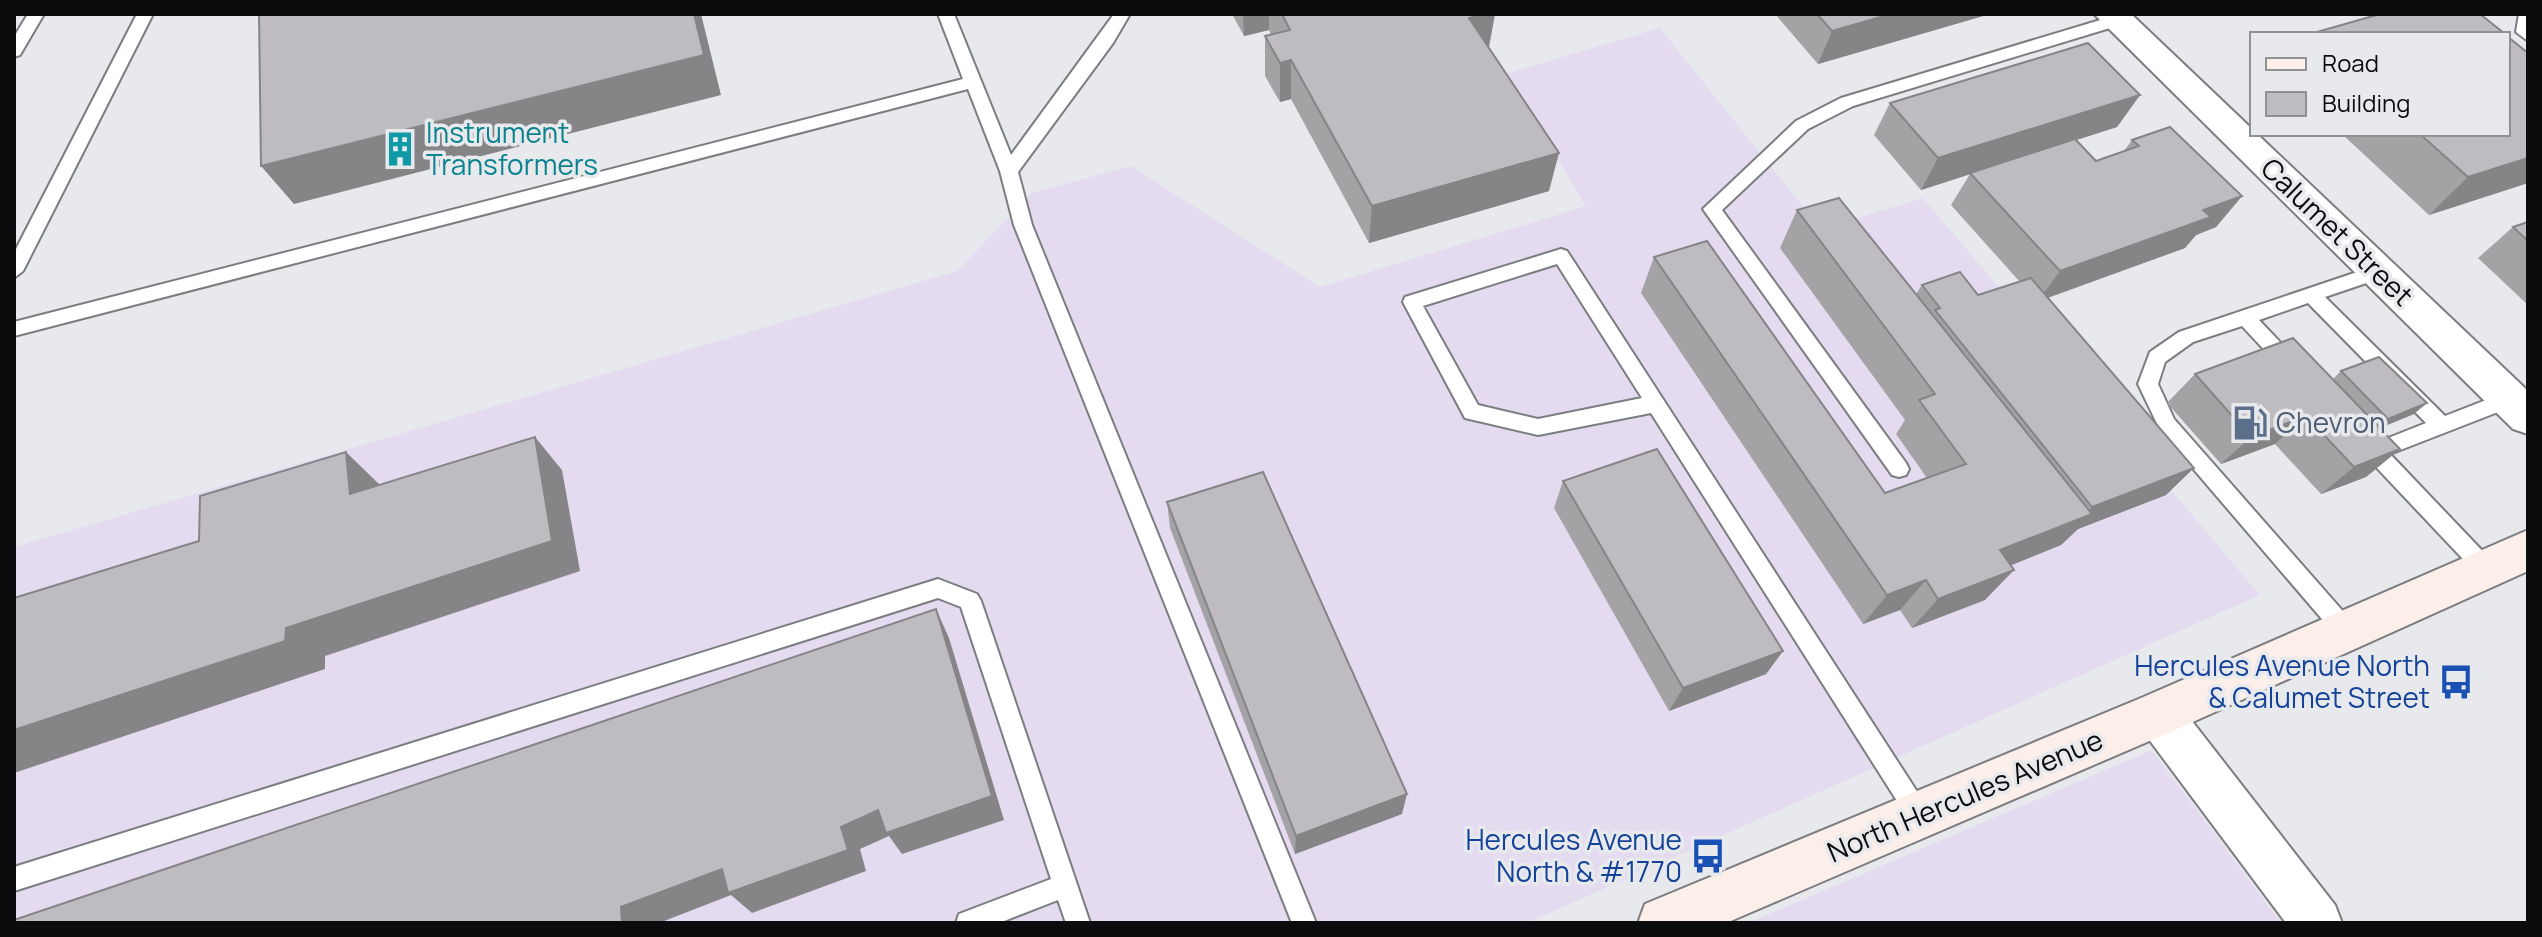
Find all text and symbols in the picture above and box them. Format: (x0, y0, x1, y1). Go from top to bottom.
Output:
legend (2250, 32, 2510, 136)
text: Road (2322, 46, 2379, 79)
text: Building (2322, 86, 2410, 119)
place label: Instrument Transformers (426, 113, 598, 183)
building icon: Instrument Transformers (381, 130, 419, 168)
street label: Calumet Street (2253, 149, 2422, 314)
place label: Chevron (2276, 403, 2386, 441)
fuel station icon: Chevron (2231, 404, 2269, 442)
place label: Hercules Avenue North & Calumet Street (2134, 646, 2430, 716)
bus stop icon: Hercules Avenue North & Calumet Street (2437, 663, 2475, 701)
street label: North Hercules Avenue (1821, 720, 2108, 870)
place label: Hercules Avenue North & #1770 (1465, 820, 1682, 890)
bus stop icon: Hercules Avenue North & #1770 (1689, 837, 1727, 875)

